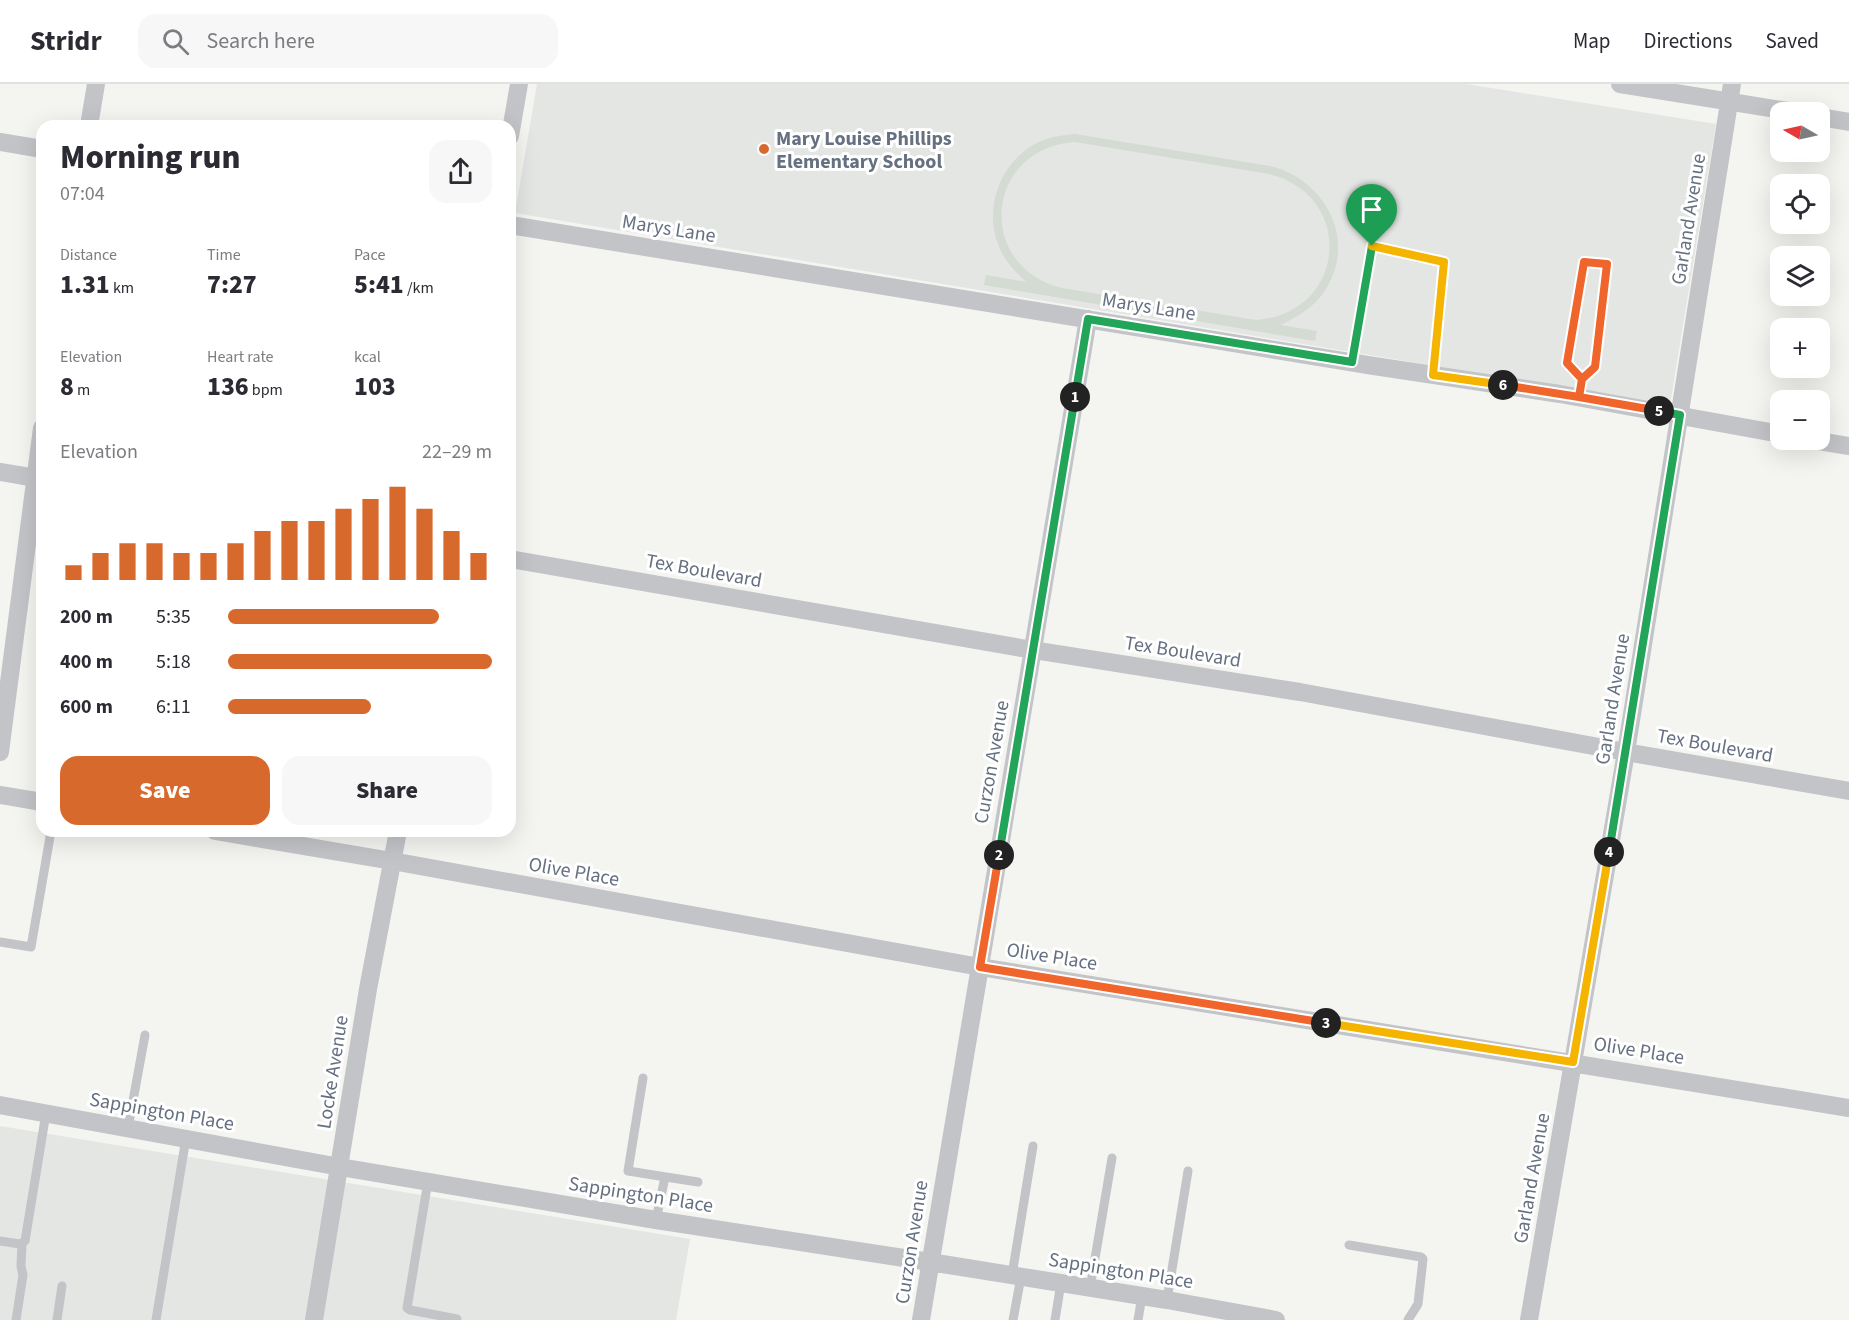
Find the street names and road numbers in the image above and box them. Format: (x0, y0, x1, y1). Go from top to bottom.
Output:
street label: Garland Avenue (1665, 152, 1713, 287)
street label: Marys Lane (620, 208, 718, 250)
street label: Marys Lane (1100, 286, 1198, 328)
street label: Tex Boulevard (644, 547, 764, 595)
street label: Tex Boulevard (1123, 629, 1243, 675)
street label: Garland Avenue (1589, 632, 1637, 767)
street label: Curzon Avenue (967, 698, 1017, 826)
street label: Tex Boulevard (1655, 722, 1775, 770)
street label: Olive Place (526, 850, 621, 894)
street label: Olive Place (1004, 936, 1099, 978)
street label: Locke Avenue (310, 1013, 356, 1131)
street label: Olive Place (1591, 1030, 1686, 1072)
street label: Sappington Place (87, 1085, 236, 1138)
street label: Garland Avenue (1507, 1111, 1557, 1246)
street label: Sappington Place (566, 1170, 715, 1220)
street label: Curzon Avenue (888, 1178, 936, 1306)
street label: Sappington Place (1046, 1246, 1195, 1296)

